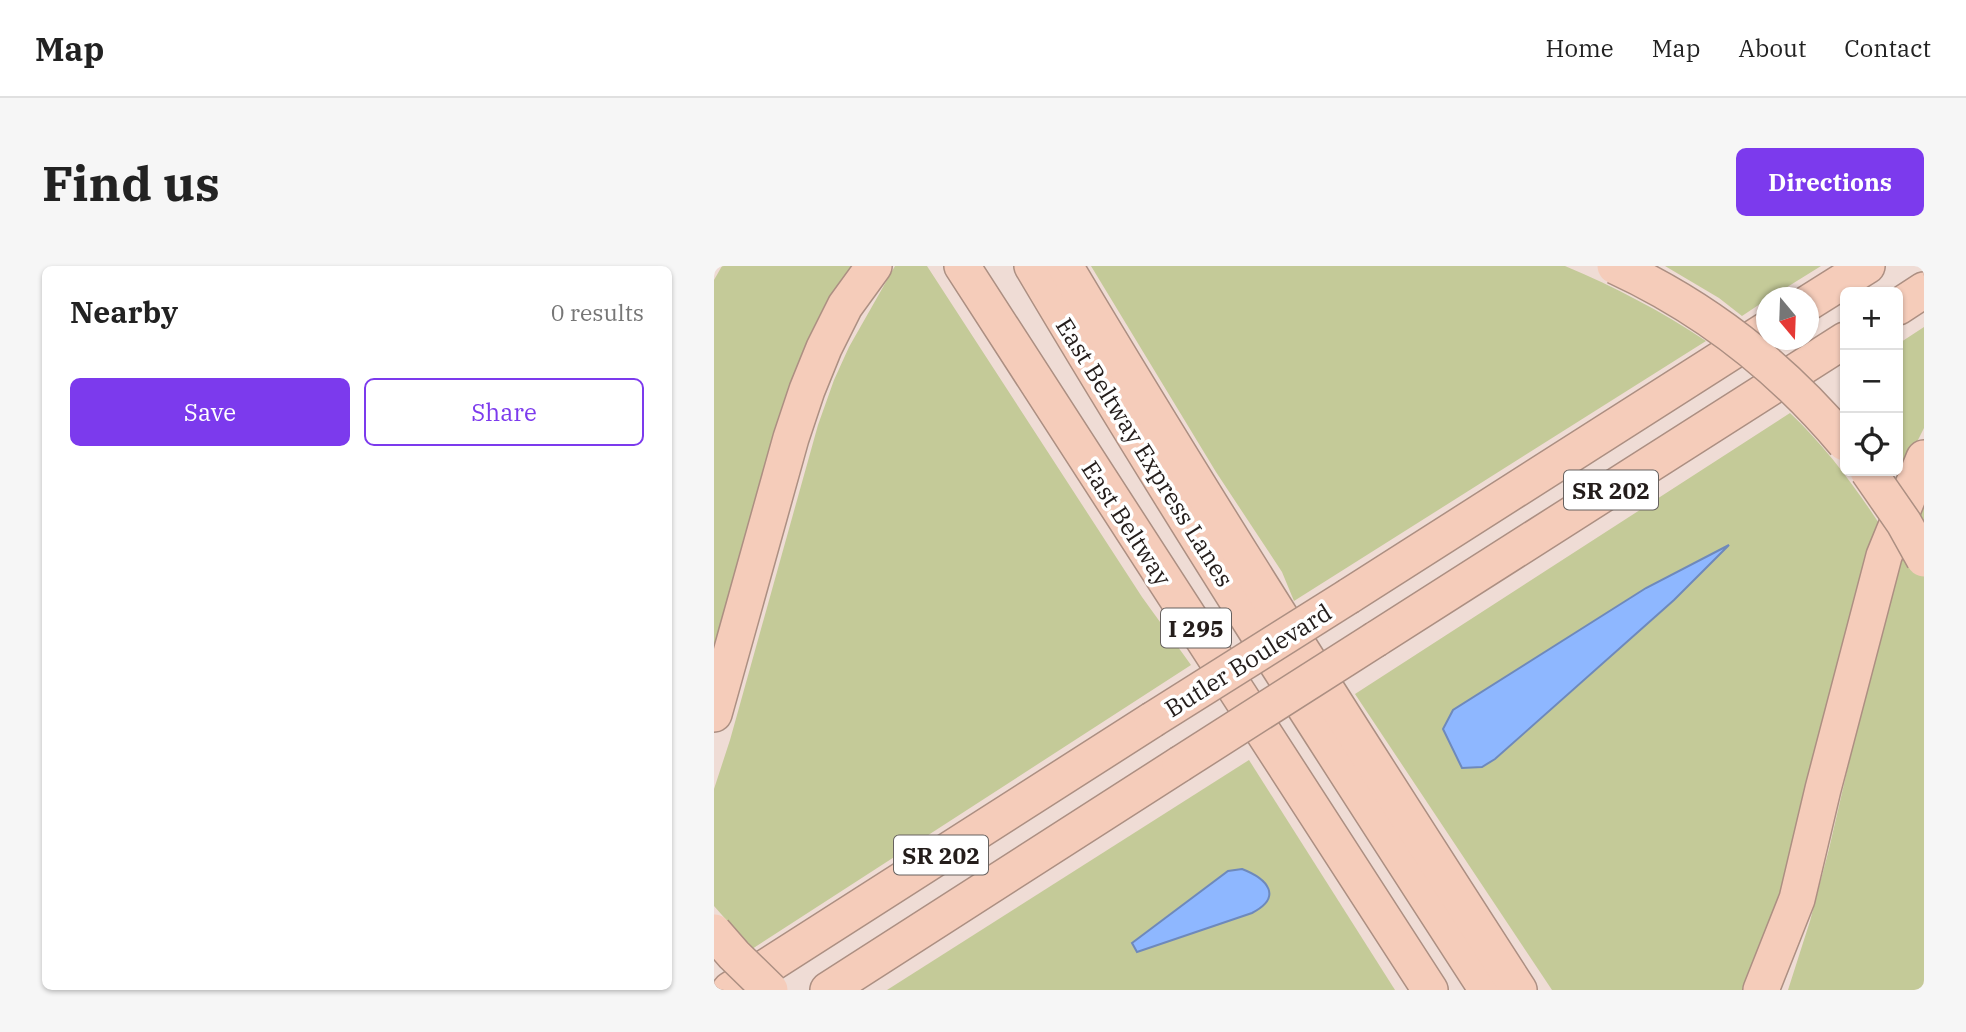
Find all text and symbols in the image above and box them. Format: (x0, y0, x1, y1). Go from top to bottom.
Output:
text: Map (35, 27, 104, 70)
text: Home (1546, 32, 1614, 64)
text: Map (1652, 32, 1700, 64)
text: About (1738, 32, 1806, 64)
text: Contact (1844, 32, 1931, 64)
button: Directions (1736, 148, 1924, 216)
text: Find us (42, 151, 220, 214)
north arrow (1756, 287, 1819, 350)
map controls (1840, 287, 1903, 476)
button: + (1840, 287, 1903, 350)
text: Nearby (70, 292, 178, 331)
text: 0 results (551, 297, 644, 327)
street label: East Beltway Express Lanes (1050, 312, 1240, 592)
button: − (1840, 350, 1903, 413)
button: Save (70, 378, 350, 446)
button: Share (364, 378, 644, 446)
button: locate (1840, 413, 1903, 476)
street label: East Beltway (1076, 455, 1178, 591)
road number: SR 202 (1564, 470, 1658, 510)
street label: Butler Boulevard (1159, 596, 1337, 724)
road number: I 295 (1161, 608, 1231, 648)
road number: SR 202 (894, 835, 988, 874)

